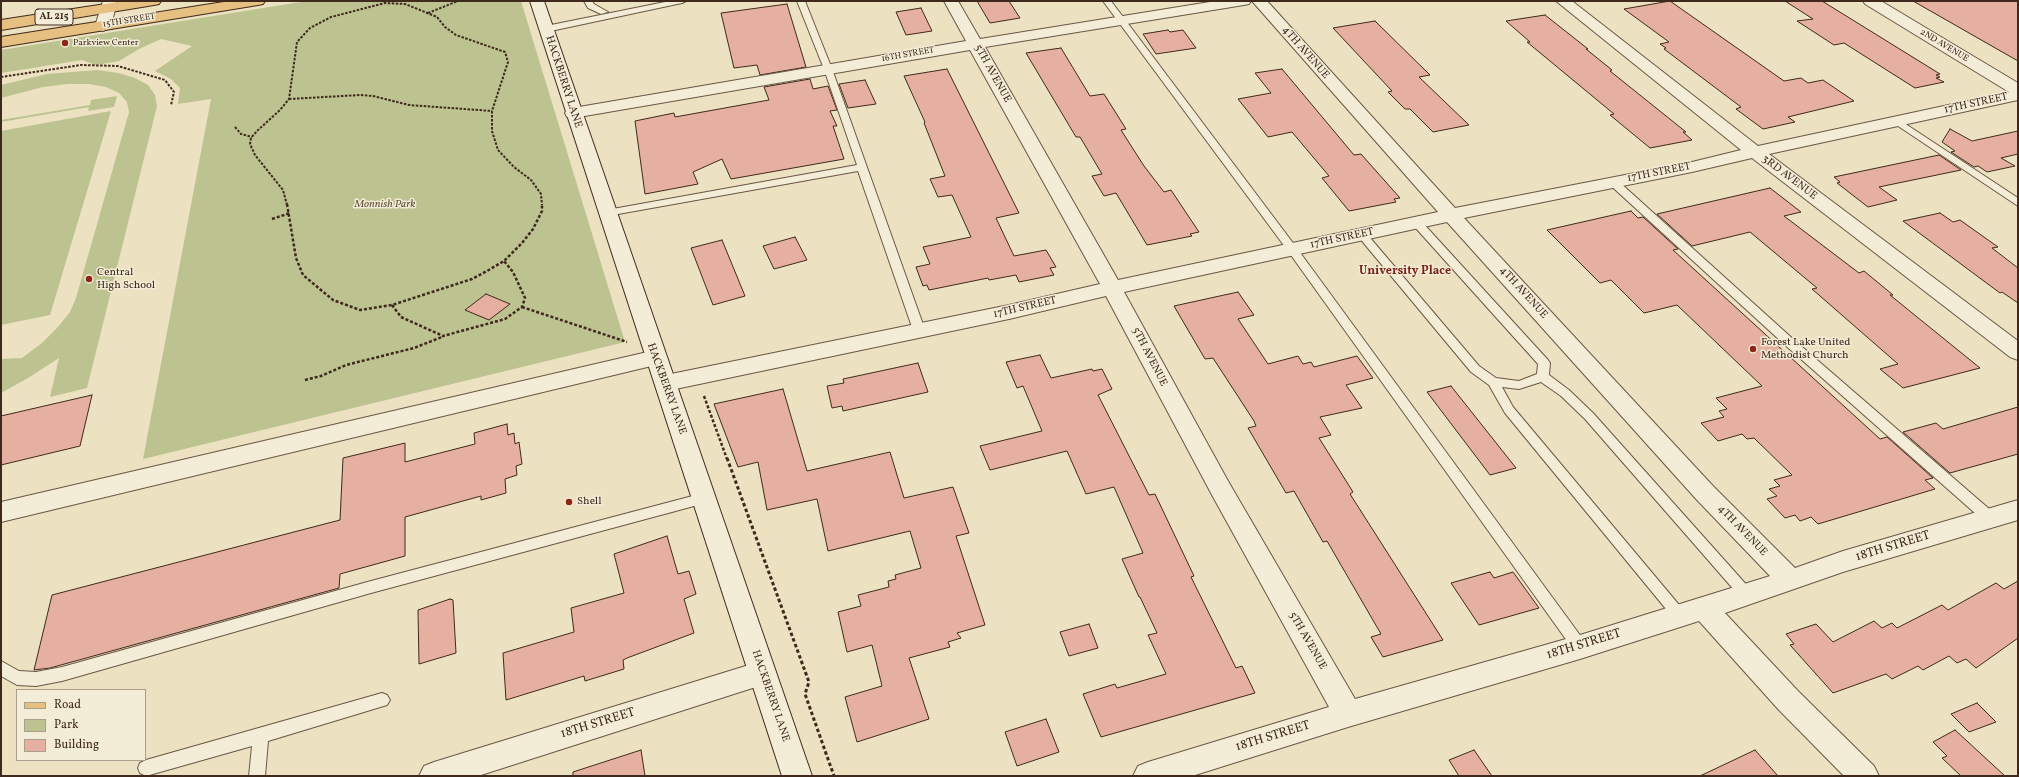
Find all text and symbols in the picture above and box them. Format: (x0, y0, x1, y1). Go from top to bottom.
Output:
road number: AL 215 (35, 9, 73, 25)
street label: 15TH STREET (102, 12, 156, 30)
street label: 4TH AVENUE (1278, 24, 1332, 82)
street label: 2ND AVENUE (1918, 27, 1970, 65)
street label: HACKBERRY LANE (542, 34, 584, 130)
marker: Parkview Center (60, 38, 70, 48)
place label: Parkview Center (73, 38, 138, 48)
street label: 5TH AVENUE (971, 43, 1013, 105)
street label: 16TH STREET (881, 45, 935, 65)
street label: 17TH STREET (1943, 91, 2009, 117)
street label: 3RD AVENUE (1759, 153, 1819, 203)
street label: 17TH STREET (1626, 160, 1692, 186)
park label: Monnish Park (355, 198, 415, 212)
street label: 17TH STREET (1309, 226, 1375, 252)
street label: 4TH AVENUE (1496, 264, 1550, 322)
district label: University Place (1359, 265, 1451, 279)
place label: Central High School (97, 266, 155, 292)
marker: Central High School (84, 274, 94, 284)
street label: 17TH STREET (992, 294, 1058, 322)
street label: 5TH AVENUE (1129, 325, 1169, 389)
place label: Forest Lake United Methodist Church (1761, 336, 1850, 362)
street label: HACKBERRY LANE (643, 342, 689, 436)
marker: Forest Lake United Methodist Church (1748, 344, 1758, 354)
place label: Shell (577, 495, 601, 509)
marker: Shell (564, 497, 574, 507)
street label: 4TH AVENUE (1714, 503, 1770, 559)
street label: 18TH STREET (1854, 528, 1932, 566)
street label: 5TH AVENUE (1285, 610, 1329, 672)
street label: 18TH STREET (1545, 626, 1623, 664)
street label: HACKBERRY LANE (748, 648, 792, 744)
legend (16, 689, 146, 761)
text: Road (54, 697, 81, 713)
street label: 18TH STREET (559, 705, 637, 743)
text: Park (54, 717, 79, 733)
street label: 18TH STREET (1234, 718, 1312, 756)
text: Building (54, 737, 99, 753)

